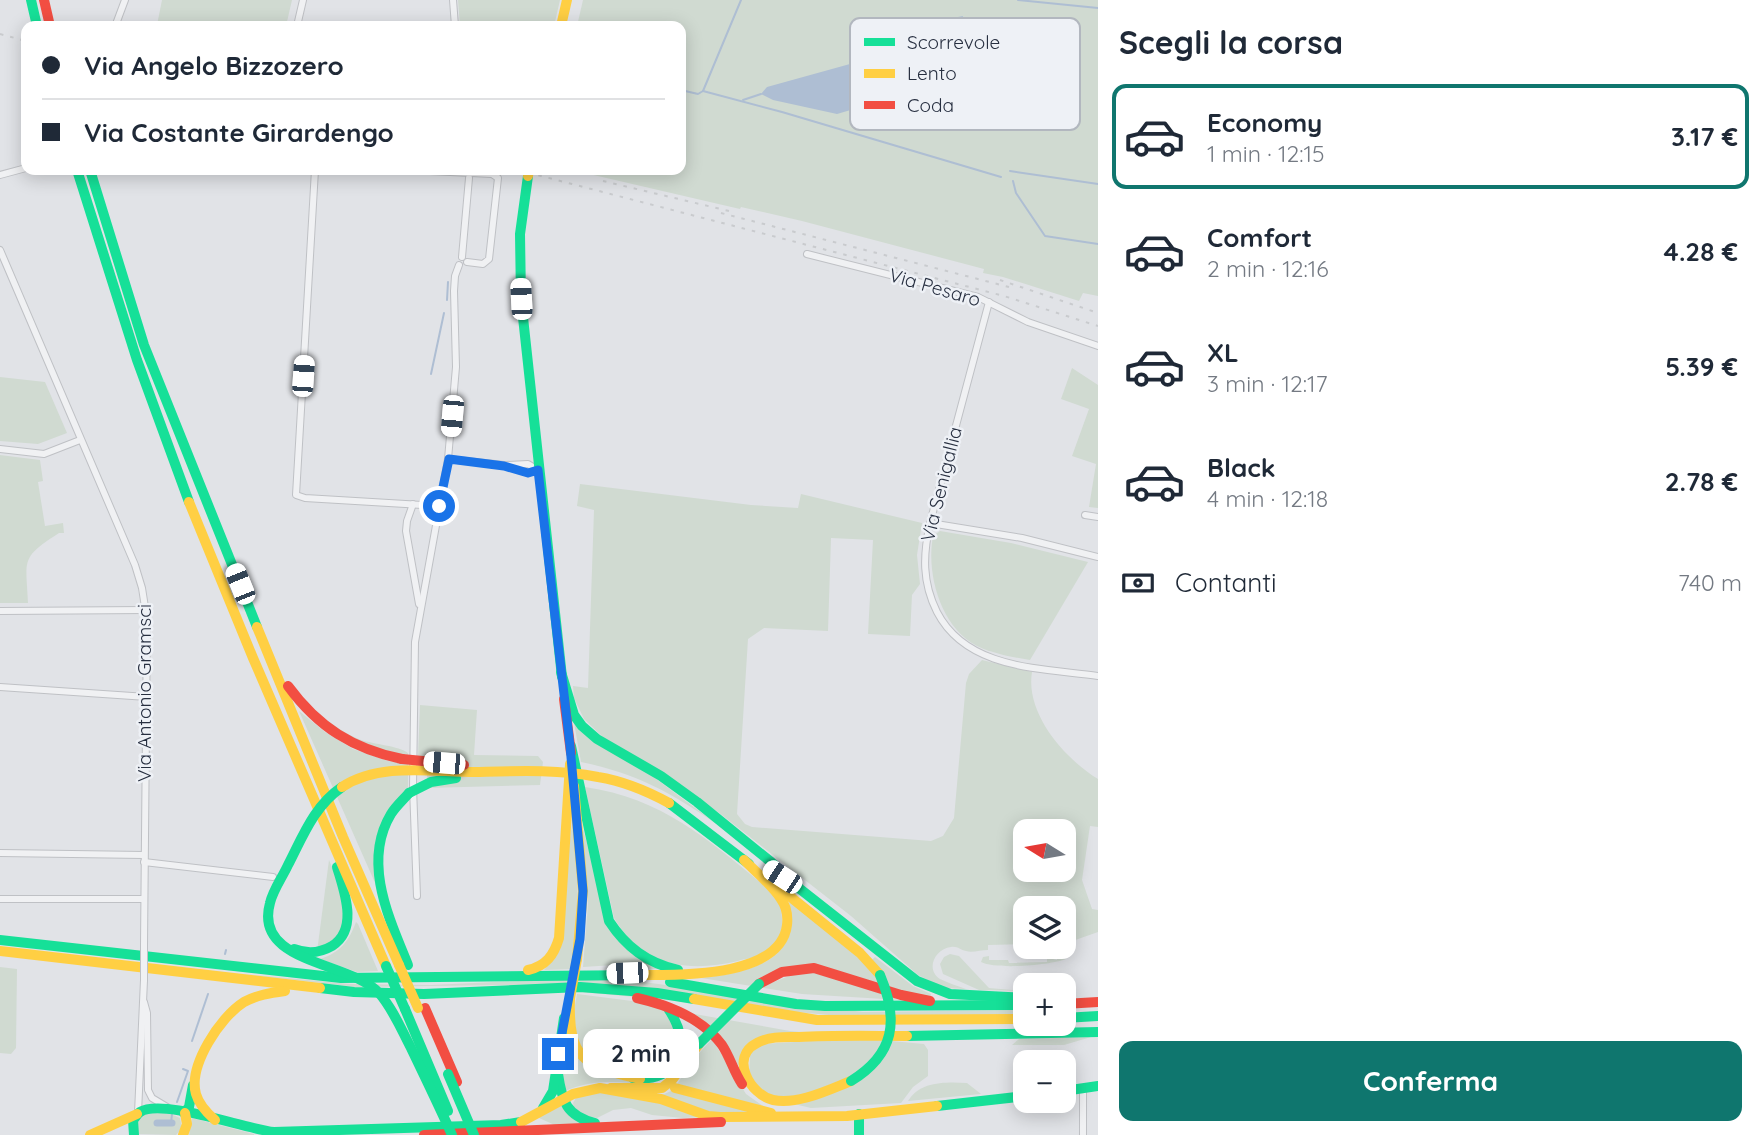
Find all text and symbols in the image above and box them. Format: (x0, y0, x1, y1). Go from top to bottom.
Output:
legend (850, 18, 1080, 130)
text: Scegli la corsa (1119, 22, 1343, 62)
text: Scorrevole (907, 30, 1000, 54)
text: Via Angelo Bizzozero (84, 49, 344, 82)
text: Lento (907, 61, 957, 85)
text: Coda (907, 93, 954, 117)
icon: car (1123, 105, 1186, 168)
text: Economy (1207, 106, 1322, 139)
text: Via Costante Girardengo (84, 116, 394, 149)
text: 3.17 € (1671, 120, 1738, 153)
text: 1 min · 12:15 (1207, 139, 1325, 168)
icon: car (1123, 220, 1186, 283)
text: Comfort (1207, 221, 1312, 254)
text: 4.28 € (1664, 235, 1738, 268)
text: 2 min · 12:16 (1207, 254, 1329, 283)
street label: Via Pesaro (886, 262, 984, 312)
car (510, 277, 533, 321)
icon: car (1123, 335, 1186, 398)
text: XL (1207, 336, 1239, 369)
text: 5.39 € (1665, 350, 1738, 383)
car (292, 354, 315, 398)
text: 3 min · 12:17 (1207, 369, 1327, 398)
car (440, 394, 465, 438)
street label: Via Senigallia (915, 424, 967, 544)
icon: car (1123, 450, 1186, 513)
text: Black (1207, 451, 1276, 484)
text: 2.78 € (1665, 465, 1738, 498)
text: 4 min · 12:18 (1207, 484, 1328, 513)
route start (423, 490, 455, 522)
car (223, 561, 258, 607)
icon: cash (1119, 564, 1157, 602)
text: Contanti (1175, 566, 1277, 599)
text: 740 m (1678, 568, 1742, 597)
street label: Via Antonio Gramsci (132, 604, 156, 782)
car (423, 751, 466, 775)
north arrow (1013, 819, 1076, 882)
map controls (1013, 819, 1076, 1113)
car (759, 857, 806, 897)
button: layers (1013, 896, 1076, 959)
car (606, 962, 649, 984)
button: + (1013, 973, 1076, 1036)
callout: 2 min (582, 1030, 698, 1078)
route end (542, 1038, 574, 1070)
text: 2 min (611, 1039, 671, 1068)
button: Conferma (1119, 1041, 1742, 1121)
button: − (1013, 1050, 1076, 1113)

